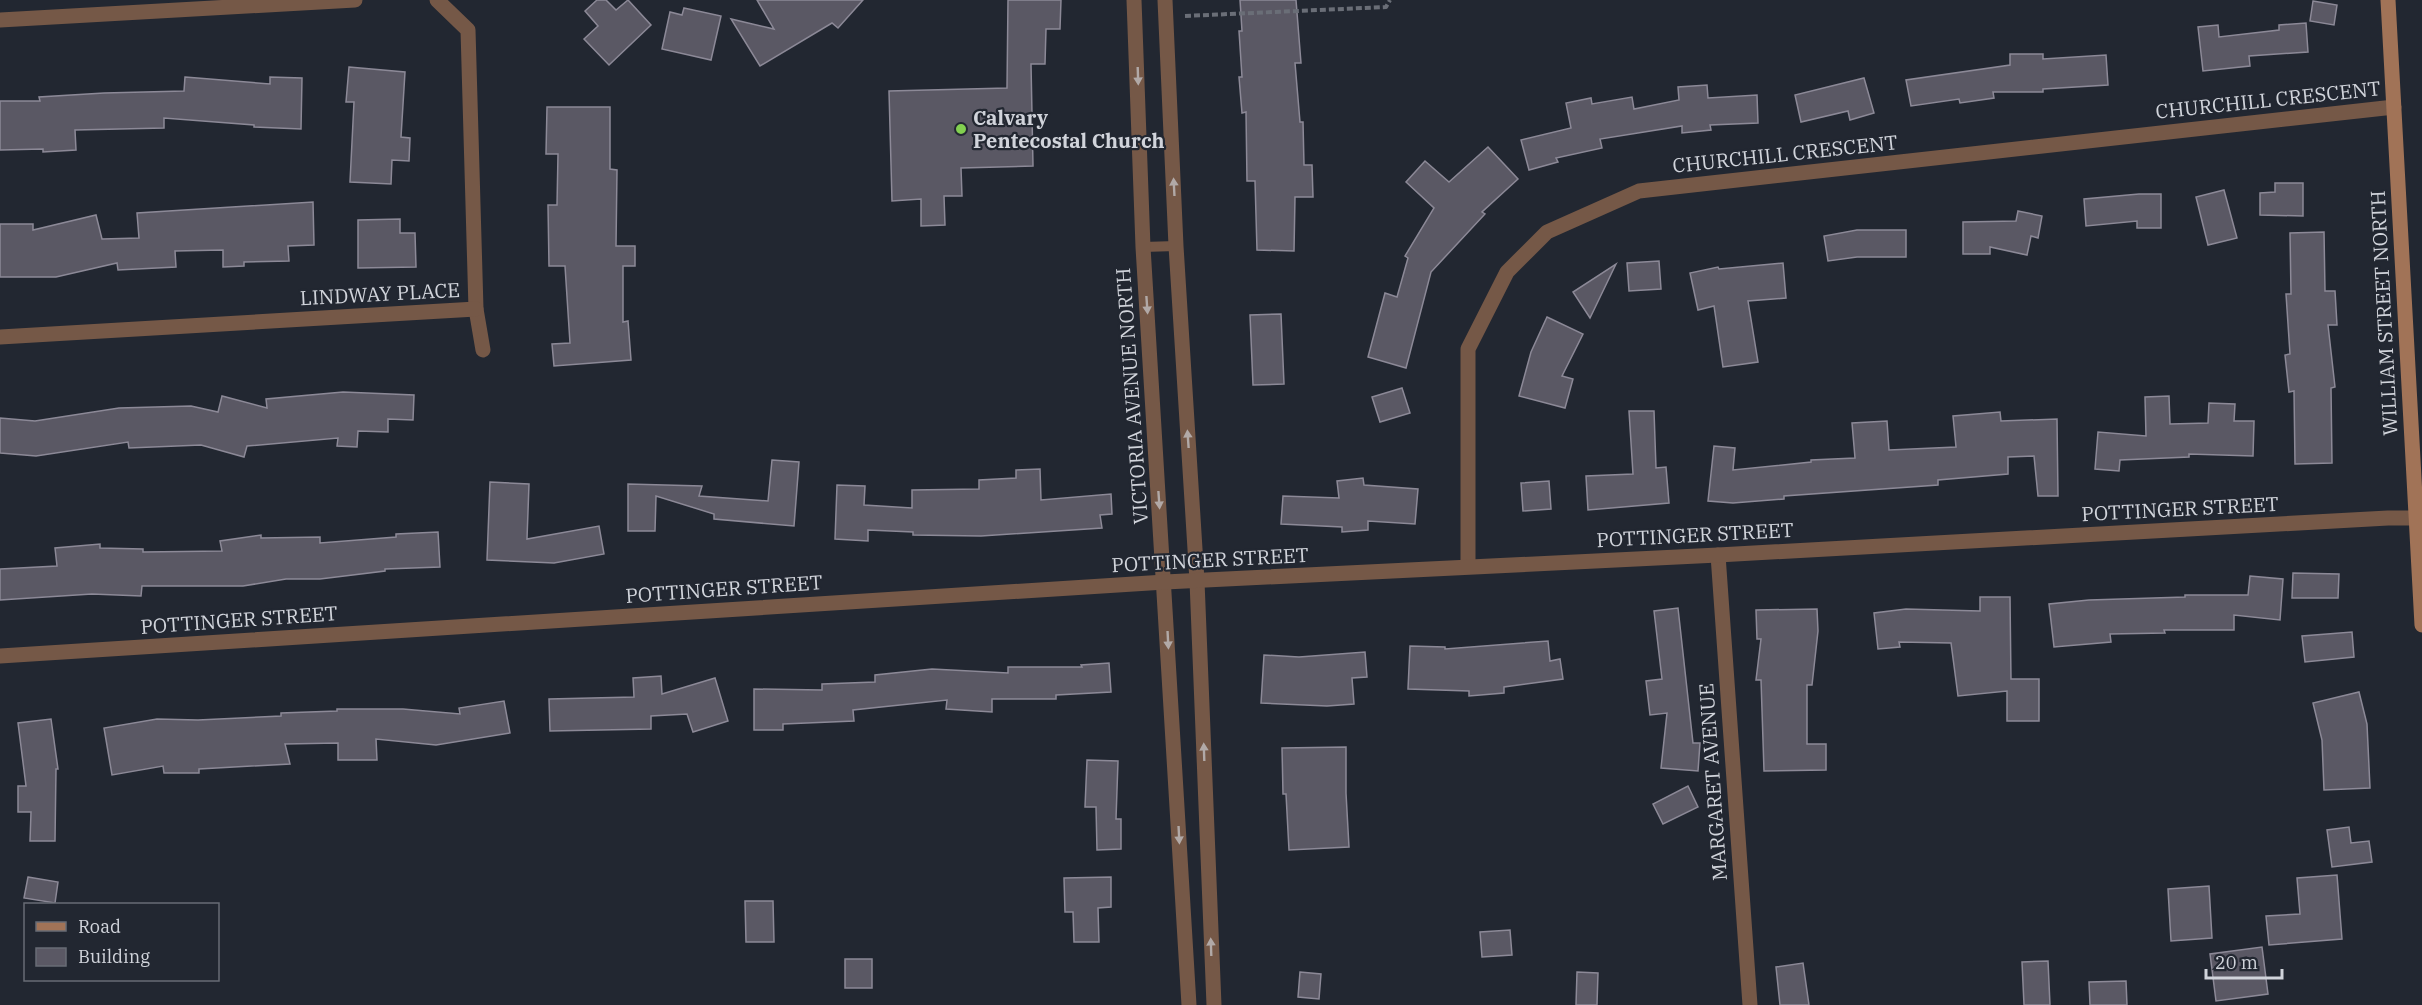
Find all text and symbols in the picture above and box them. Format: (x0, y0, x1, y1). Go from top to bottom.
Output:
one-way arrow (1133, 66, 1142, 85)
street label: CHURCHILL CRESCENT (2154, 74, 2382, 125)
place label: Calvary Pentecostal Church (973, 104, 1165, 154)
marker: Calvary Pentecostal Church (954, 122, 968, 136)
street label: CHURCHILL CRESCENT (1671, 128, 1899, 179)
one-way arrow (1169, 178, 1178, 197)
street label: WILLIAM STREET NORTH (2364, 190, 2403, 436)
street label: VICTORIA AVENUE NORTH (1109, 267, 1154, 525)
street label: LINDWAY PLACE (299, 276, 461, 311)
one-way arrow (1142, 296, 1151, 315)
one-way arrow (1184, 429, 1193, 448)
one-way arrow (1155, 490, 1164, 509)
street label: POTTINGER STREET (2081, 490, 2279, 527)
street label: POTTINGER STREET (1596, 516, 1794, 553)
street label: POTTINGER STREET (1111, 541, 1309, 578)
street label: POTTINGER STREET (624, 568, 824, 609)
street label: POTTINGER STREET (139, 599, 339, 640)
one-way arrow (1163, 631, 1172, 650)
street label: MARGARET AVENUE (1692, 682, 1733, 882)
one-way arrow (1199, 742, 1208, 761)
one-way arrow (1174, 826, 1184, 845)
legend (24, 903, 219, 981)
text: Road (78, 915, 121, 938)
one-way arrow (1207, 937, 1216, 956)
scale bar (2206, 942, 2282, 980)
text: Building (78, 945, 150, 968)
text: 20 m (2215, 951, 2258, 974)

